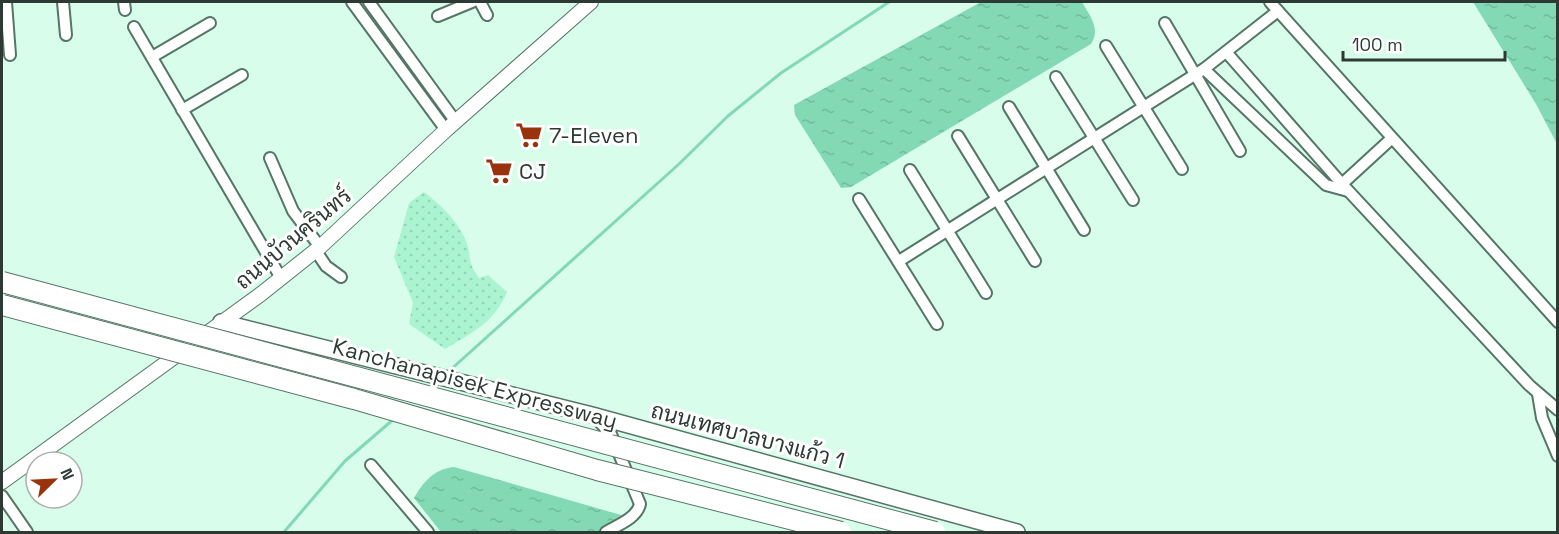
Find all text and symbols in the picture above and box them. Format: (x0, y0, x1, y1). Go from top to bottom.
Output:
scale bar (1343, 24, 1505, 62)
text: 100 m (1352, 33, 1403, 56)
supermarket icon: 7-Eleven (514, 120, 544, 150)
place label: 7-Eleven (549, 121, 638, 149)
supermarket icon: CJ (484, 156, 514, 186)
place label: CJ (519, 157, 546, 185)
street label: ถนนบัวนครินทร์ (229, 181, 357, 295)
street label: Kanchanapisek Expressway (330, 332, 620, 434)
street label: ถนนเทศบาลบางแก้ว 1 (648, 396, 848, 474)
north arrow (24, 450, 84, 510)
text: N (55, 465, 79, 483)

